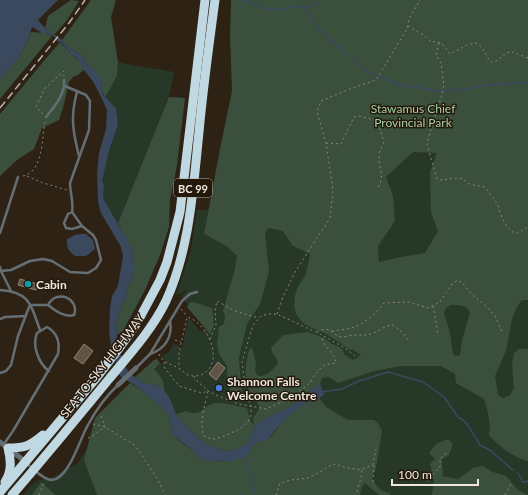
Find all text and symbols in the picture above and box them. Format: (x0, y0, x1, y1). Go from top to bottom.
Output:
park label: Stawamus Chief Provincial Park (371, 101, 456, 130)
road number: BC 99 (174, 179, 212, 197)
place label: Cabin (36, 277, 67, 292)
marker: Cabin (23, 279, 33, 289)
street label: SEA-TO-SKY HIGHWAY (57, 311, 148, 421)
place label: Shannon Falls Welcome Centre (227, 374, 317, 403)
marker: Shannon Falls Welcome Centre (214, 383, 224, 393)
scale bar (392, 461, 478, 487)
text: 100 m (398, 467, 432, 482)

